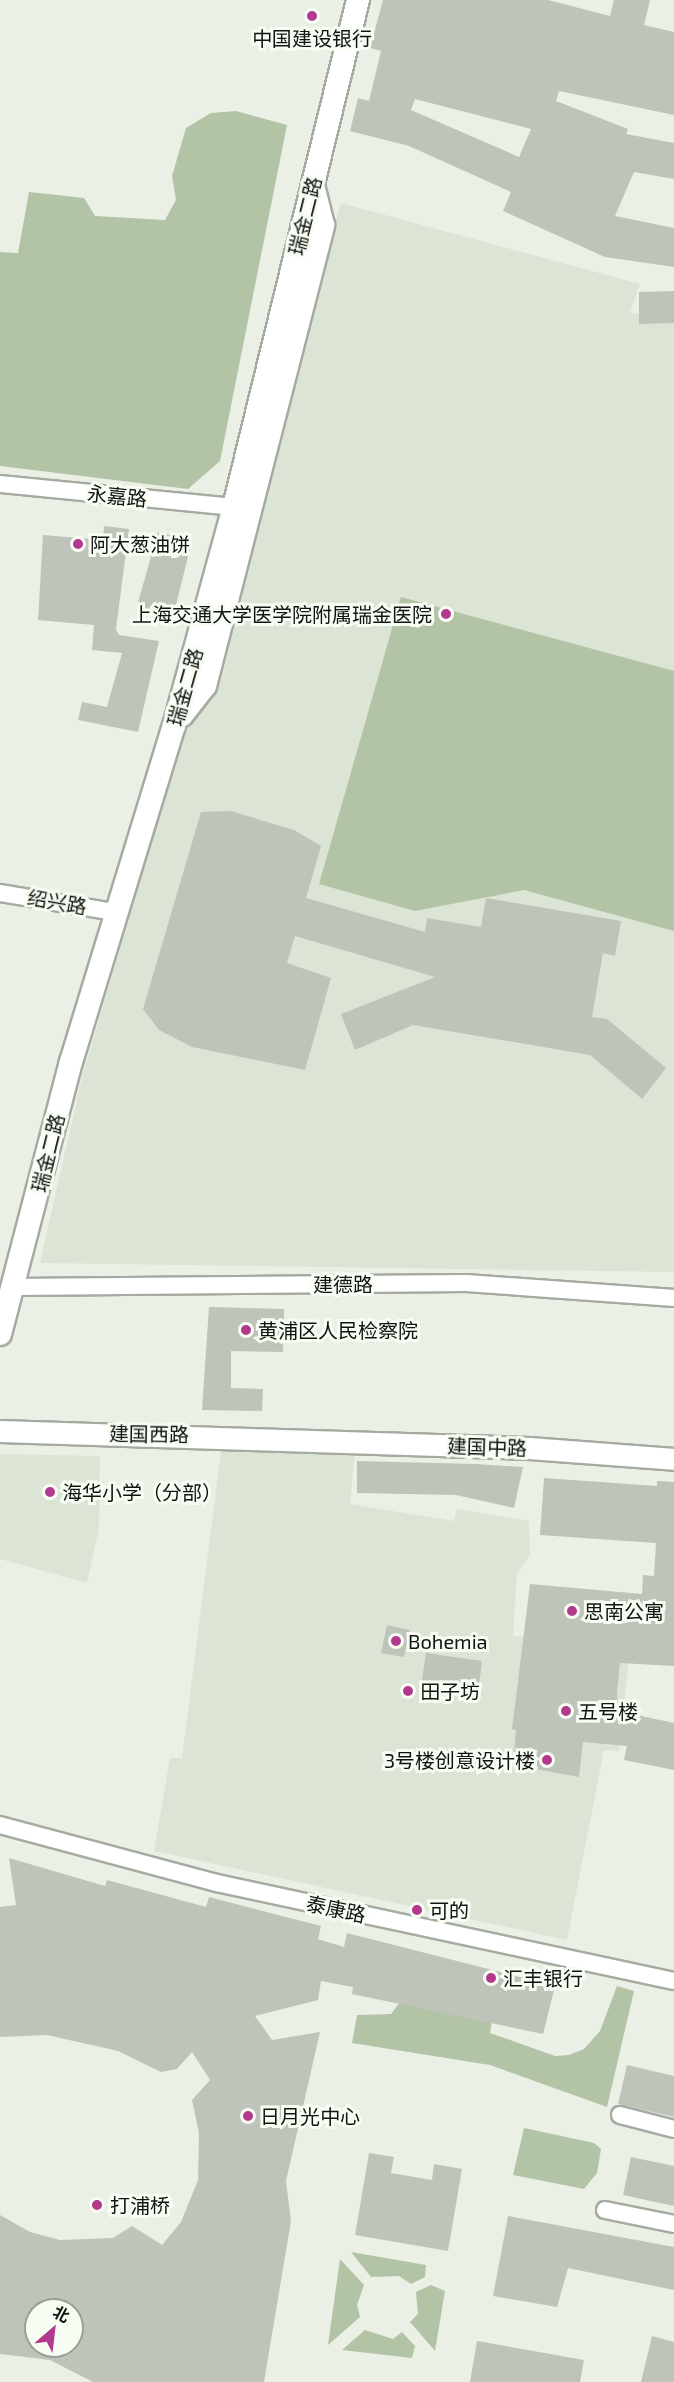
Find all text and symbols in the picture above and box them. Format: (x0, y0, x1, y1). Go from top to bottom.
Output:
marker: 中国建设银行 (305, 9, 319, 23)
place label: 中国建设银行 (252, 26, 372, 50)
street label: 瑞金二路 (284, 174, 326, 258)
street label: 永嘉路 (86, 481, 148, 511)
place label: 阿大葱油饼 (90, 532, 190, 556)
marker: 阿大葱油饼 (71, 537, 85, 551)
place label: 上海交通大学医学院附属瑞金医院 (132, 602, 432, 626)
marker: 上海交通大学医学院附属瑞金医院 (437, 605, 455, 623)
street label: 瑞金二路 (162, 645, 208, 729)
street label: 绍兴路 (25, 885, 89, 919)
street label: 瑞金二路 (27, 1111, 69, 1195)
street label: 建德路 (313, 1272, 373, 1296)
place label: 黄浦区人民检察院 (258, 1318, 418, 1342)
marker: 黄浦区人民检察院 (239, 1323, 253, 1337)
street label: 建国西路 (109, 1421, 189, 1447)
street label: 建国中路 (447, 1434, 527, 1460)
place label: 海华小学（分部） (62, 1480, 222, 1504)
marker: 海华小学（分部） (43, 1485, 57, 1499)
place label: 思南公寓 (584, 1599, 664, 1623)
marker: 思南公寓 (565, 1604, 579, 1618)
place label: Bohemia (408, 1629, 488, 1653)
marker: Bohemia (389, 1634, 403, 1648)
place label: 田子坊 (420, 1679, 480, 1703)
marker: 田子坊 (401, 1684, 415, 1698)
place label: 五号楼 (578, 1699, 638, 1723)
marker: 五号楼 (559, 1704, 573, 1718)
place label: 3号楼创意设计楼 (384, 1748, 535, 1772)
marker: 3号楼创意设计楼 (540, 1753, 554, 1767)
street label: 泰康路 (304, 1891, 368, 1927)
place label: 可的 (429, 1898, 469, 1922)
marker: 可的 (410, 1903, 424, 1917)
place label: 汇丰银行 (503, 1966, 583, 1990)
marker: 汇丰银行 (484, 1971, 498, 1985)
place label: 日月光中心 (260, 2104, 360, 2128)
marker: 日月光中心 (241, 2109, 255, 2123)
place label: 打浦桥 (110, 2193, 170, 2217)
marker: 打浦桥 (88, 2196, 106, 2214)
north arrow (24, 2298, 84, 2358)
text: 北 (50, 2301, 73, 2326)

